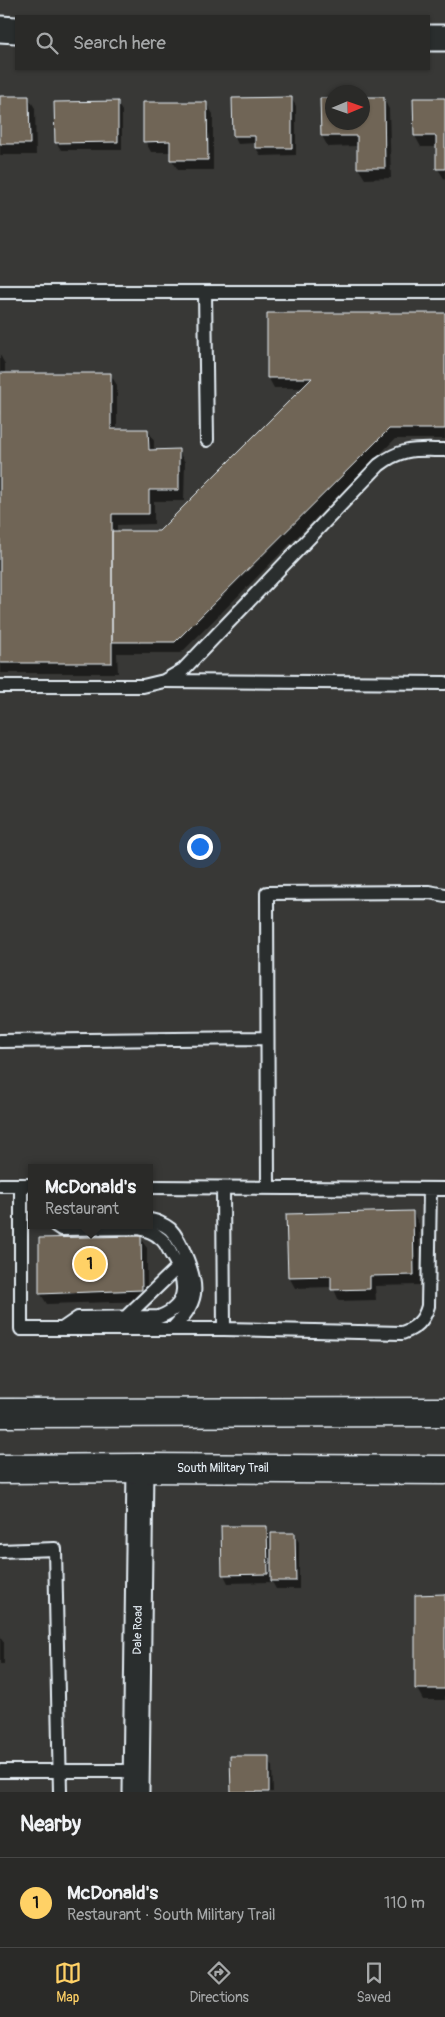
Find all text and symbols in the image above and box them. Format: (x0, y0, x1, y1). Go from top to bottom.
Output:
search box (15, 15, 430, 70)
icon: search (33, 29, 61, 57)
text: Search here (73, 31, 166, 55)
north arrow (325, 85, 370, 130)
your location (187, 834, 213, 860)
popup (28, 1164, 153, 1229)
text: McDonald's (45, 1175, 136, 1199)
text: Restaurant (45, 1199, 119, 1219)
pin: 1 (74, 1245, 106, 1283)
street label: South Military Trail (177, 1461, 269, 1476)
street label: Dale Road (130, 1605, 146, 1655)
text: Nearby (20, 1811, 81, 1838)
text: McDonald's (67, 1881, 158, 1905)
text: 1 (33, 1893, 39, 1913)
text: 110 m (384, 1893, 425, 1913)
text: Restaurant · South Military Trail (67, 1905, 276, 1925)
tab: Map (54, 1959, 82, 2006)
tab: Directions (189, 1959, 249, 2006)
tab: Saved (356, 1959, 391, 2006)

